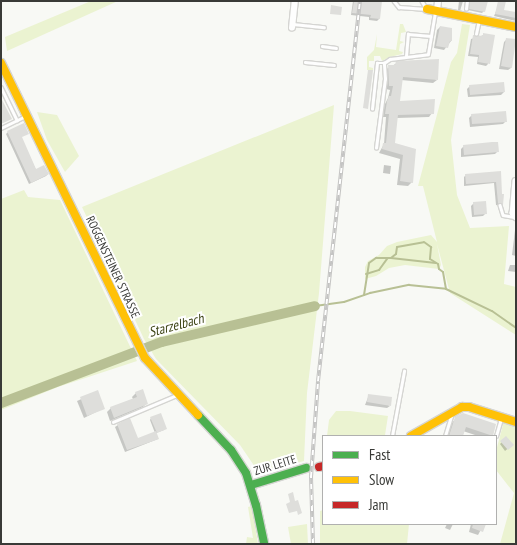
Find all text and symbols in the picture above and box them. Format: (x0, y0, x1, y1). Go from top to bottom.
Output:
street label: ROGGENSTEINER STRASSE (83, 214, 143, 320)
water label: Starzelbach (147, 310, 205, 340)
legend (322, 435, 497, 525)
text: Fast (369, 445, 390, 464)
street label: ZUR LEITE (252, 452, 298, 478)
text: Slow (369, 470, 394, 489)
text: Jam (369, 495, 388, 514)

